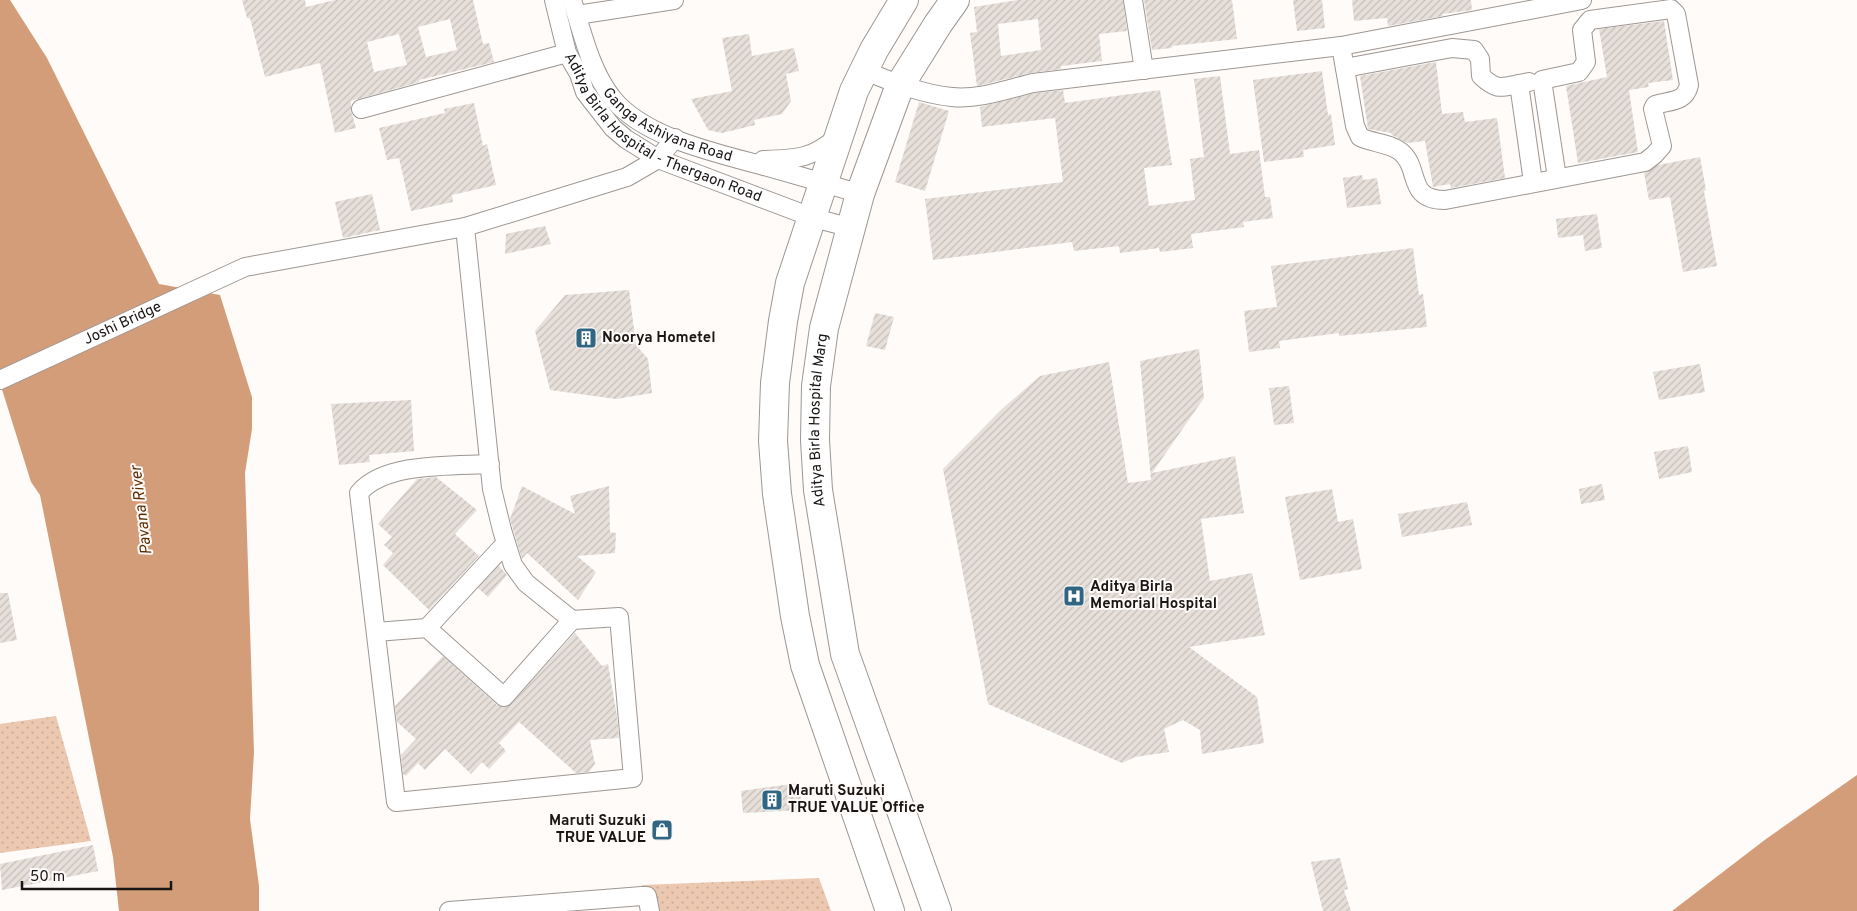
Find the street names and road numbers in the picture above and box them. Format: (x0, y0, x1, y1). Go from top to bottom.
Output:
street label: Aditya Birla Hospital - Thergaon Road (559, 49, 764, 207)
street label: Ganga Ashiyana Road (598, 84, 734, 167)
street label: Joshi Bridge (81, 297, 165, 350)
street label: Aditya Birla Hospital Marg (805, 332, 833, 509)

